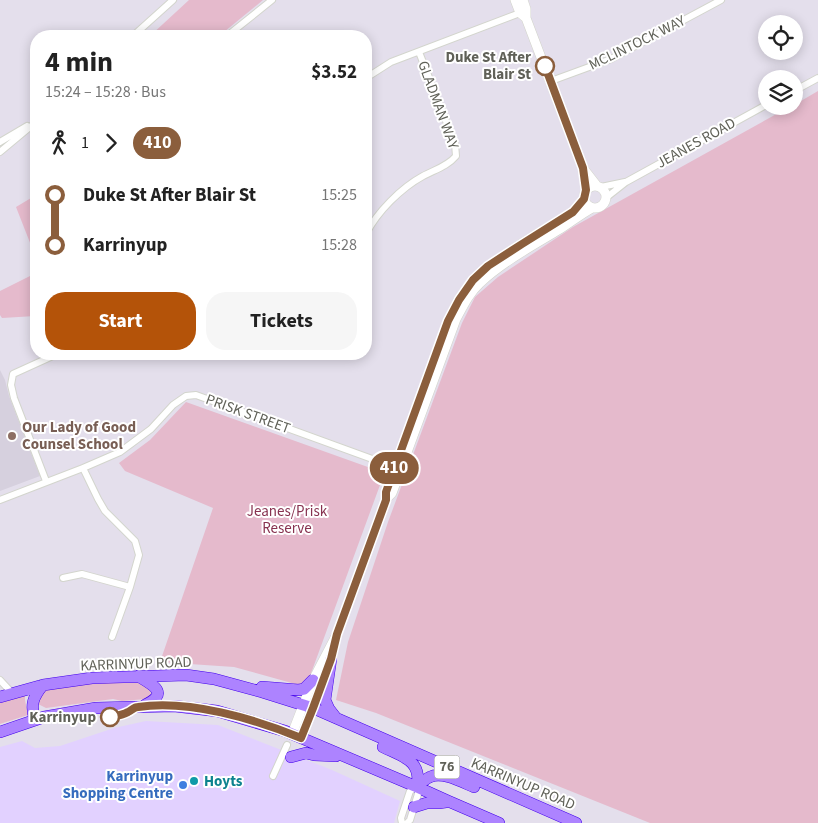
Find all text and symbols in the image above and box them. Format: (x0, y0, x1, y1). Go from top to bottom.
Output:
street label: MCLINTOCK WAY (585, 10, 690, 75)
map controls (758, 15, 803, 115)
button: locate (758, 15, 803, 60)
text: 4 min (45, 42, 113, 82)
place label: Duke St After Blair St (445, 47, 531, 85)
marker: Duke St After Blair St (535, 56, 555, 76)
street label: GLADMAN WAY (412, 58, 464, 153)
text: $3.52 (311, 59, 357, 86)
button: layers (758, 70, 803, 115)
text: 15:24 – 15:28 · Bus (45, 81, 166, 103)
street label: JEANES ROAD (653, 113, 739, 173)
icon: walk (45, 129, 73, 157)
icon: forward (97, 129, 125, 157)
text: 410 (143, 130, 171, 155)
text: 1 (81, 132, 89, 154)
text: Duke St After Blair St (83, 182, 256, 209)
text: 15:25 (321, 184, 357, 206)
text: Karrinyup (83, 232, 168, 259)
text: 15:28 (321, 234, 357, 256)
button: Start (45, 292, 196, 350)
button: Tickets (206, 292, 357, 350)
street label: PRISK STREET (203, 389, 293, 439)
place label: Our Lady of Good Counsel School (22, 417, 136, 455)
marker: Our Lady of Good Counsel School (6, 430, 18, 442)
line badge: 410 (365, 452, 423, 484)
text: 410 (380, 455, 408, 480)
park label: Jeanes/Prisk Reserve (247, 501, 328, 539)
street label: KARRINYUP ROAD (80, 652, 192, 676)
place label: Karrinyup (29, 707, 96, 728)
marker: Karrinyup (100, 707, 120, 727)
street label: KARRINYUP ROAD (468, 753, 578, 815)
road number: 76 (434, 756, 460, 779)
place label: Karrinyup Shopping Centre (62, 766, 173, 804)
place label: Hoyts (204, 771, 243, 792)
marker: Hoyts (188, 775, 200, 787)
marker: Karrinyup Shopping Centre (177, 779, 189, 791)

